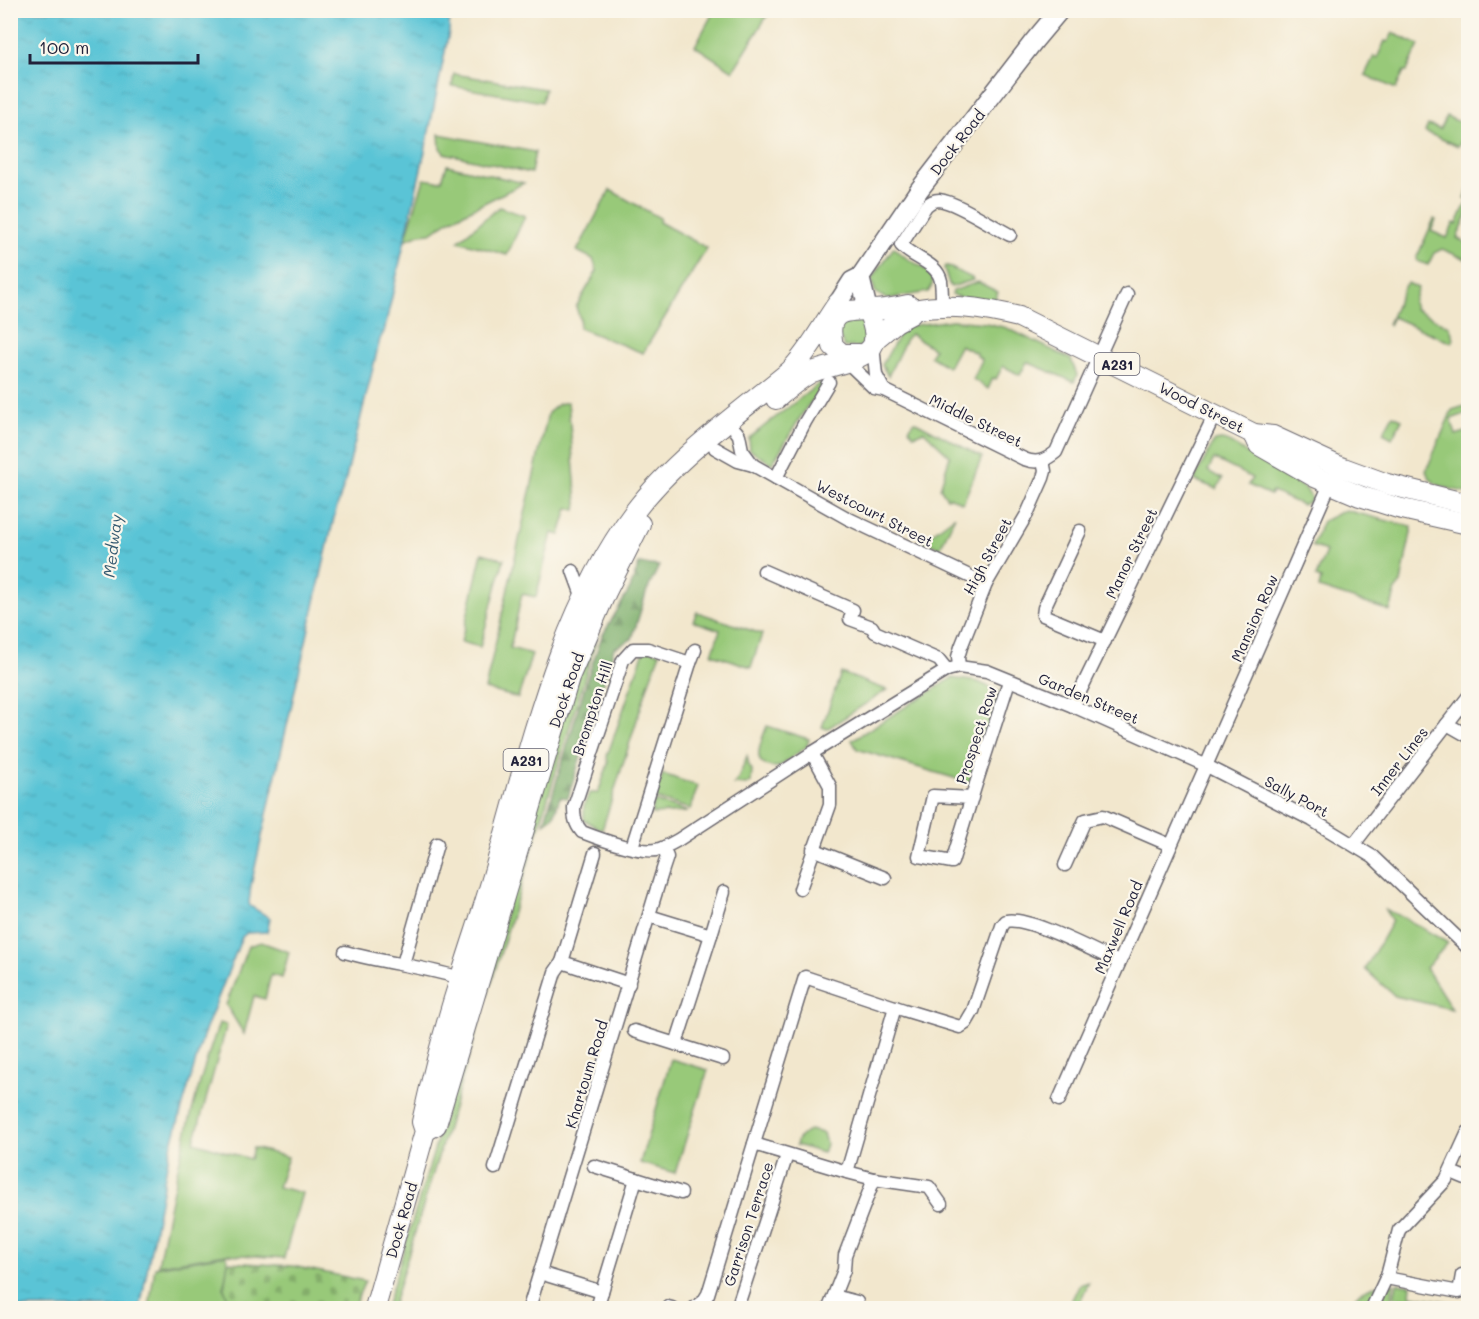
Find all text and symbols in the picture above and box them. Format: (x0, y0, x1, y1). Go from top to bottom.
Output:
scale bar (30, 27, 198, 65)
text: 100 m (39, 35, 89, 59)
street label: Dock Road (925, 105, 989, 179)
road number: A231 (1094, 353, 1140, 375)
street label: Wood Street (1156, 377, 1248, 437)
street label: Middle Street (926, 389, 1026, 451)
street label: Westcourt Street (813, 475, 937, 551)
street label: Manor Street (1100, 504, 1162, 602)
water label: Medway (98, 513, 126, 579)
street label: High Street (958, 514, 1016, 598)
street label: Mansion Row (1226, 571, 1282, 665)
street label: Dock Road (544, 650, 588, 730)
street label: Brompton Hill (567, 658, 617, 758)
street label: Garden Street (1036, 668, 1142, 728)
street label: Prospect Row (951, 684, 1001, 786)
street label: Inner Lines (1366, 722, 1432, 800)
road number: A231 (504, 749, 548, 771)
street label: Sally Port (1261, 771, 1333, 821)
street label: Maxwell Road (1089, 877, 1147, 977)
street label: Khartoum Road (560, 1017, 612, 1131)
street label: Garrison Terrace (718, 1159, 778, 1289)
street label: Dock Road (381, 1180, 421, 1260)

